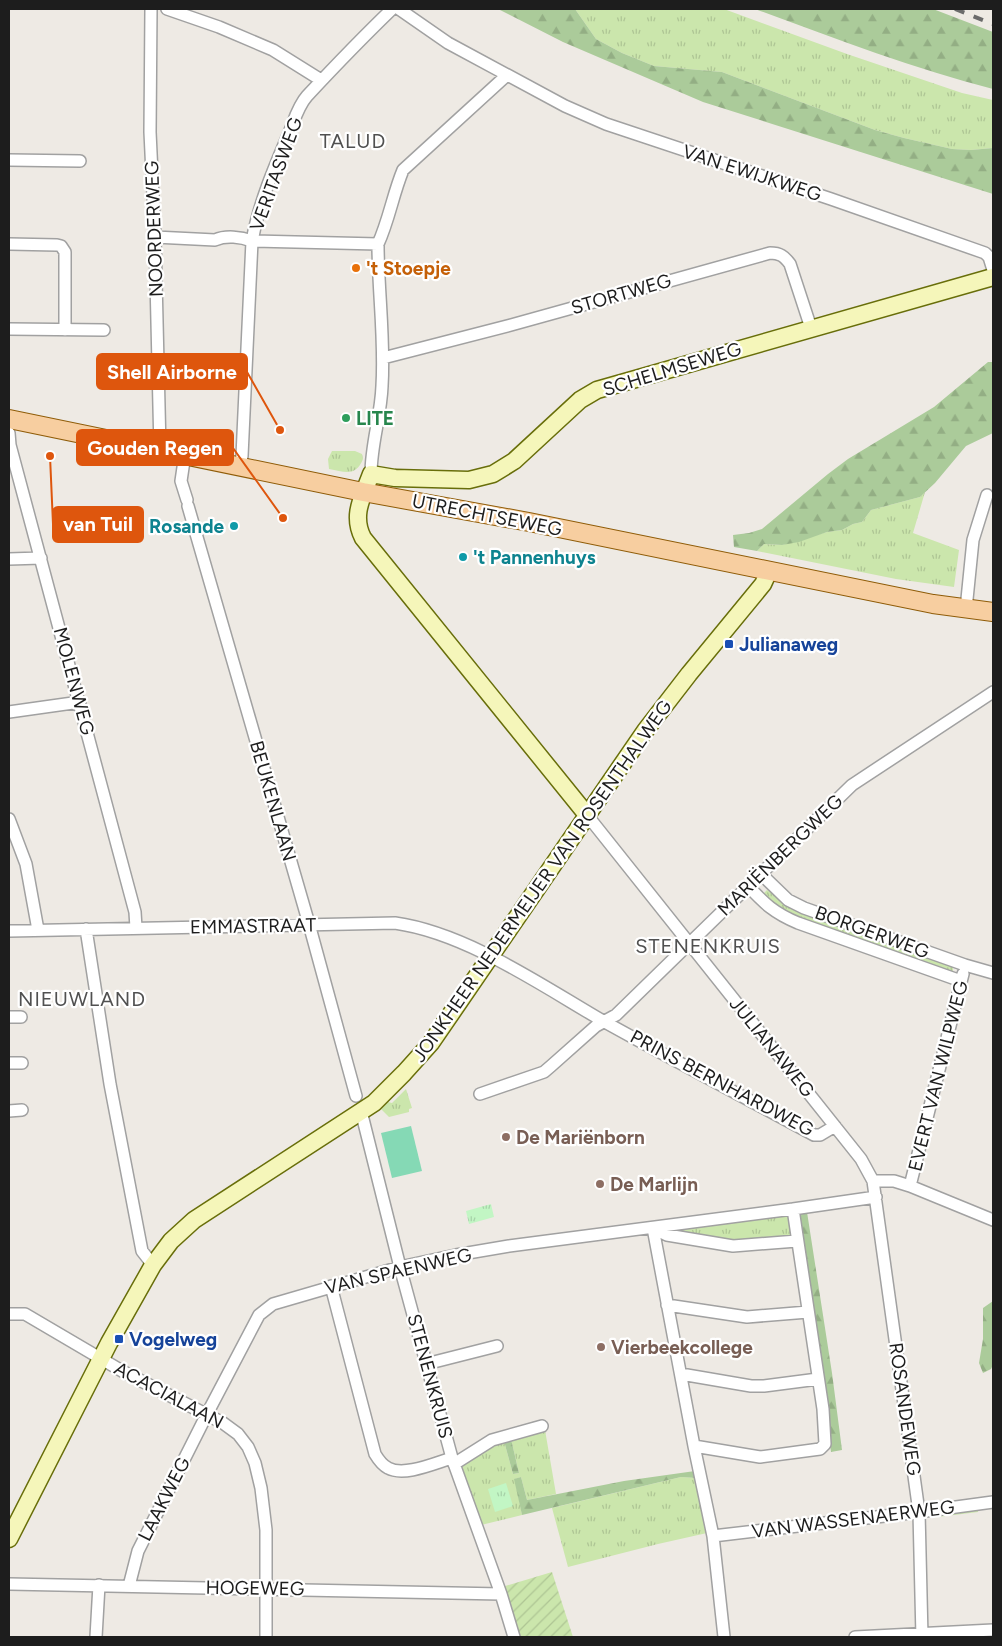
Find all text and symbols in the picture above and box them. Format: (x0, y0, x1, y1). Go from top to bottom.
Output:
street label: VERITASWEG (245, 114, 307, 234)
district label: TALUD (320, 129, 386, 153)
street label: VAN EWIJKWEG (680, 140, 824, 206)
street label: NOORDERWEG (140, 161, 168, 297)
place label: 't Stoepje (366, 257, 451, 280)
marker: 't Stoepje (350, 262, 362, 274)
street label: STORTWEG (568, 269, 674, 319)
street label: SCHELMSEWEG (600, 337, 744, 401)
callout: Shell Airborne (97, 354, 247, 389)
text: Shell Airborne (107, 360, 237, 384)
place label: LITE (356, 407, 394, 430)
marker: LITE (340, 412, 352, 424)
callout: Gouden Regen (77, 430, 233, 465)
text: Gouden Regen (87, 436, 223, 460)
street label: UTRECHTSEWEG (410, 489, 564, 541)
callout: van Tuil (53, 507, 143, 542)
text: van Tuil (63, 512, 133, 536)
place label: Rosande (149, 515, 224, 538)
marker: Rosande (228, 520, 240, 532)
place label: 't Pannenhuys (473, 546, 596, 569)
marker: 't Pannenhuys (457, 551, 469, 563)
street label: MOLENWEG (49, 625, 99, 737)
place label: Julianaweg (739, 633, 838, 656)
marker: Julianaweg (723, 638, 735, 650)
street label: JONKHEER NEDERMEIJER VAN ROSENTHALWEG (407, 696, 677, 1066)
street label: BEUKENLAAN (245, 738, 301, 864)
street label: MARIËNBERGWEG (713, 789, 847, 921)
street label: BORGERWEG (812, 901, 932, 963)
street label: EMMASTRAAT (190, 913, 317, 939)
district label: STENENKRUIS (635, 934, 781, 958)
street label: EVERT VAN WILPWEG (903, 978, 973, 1174)
district label: NIEUWLAND (18, 987, 146, 1011)
street label: JULIANAWEG (725, 992, 819, 1102)
street label: PRINS BERNHARDWEG (626, 1025, 818, 1141)
place label: De Mariënborn (516, 1126, 645, 1149)
marker: De Mariënborn (500, 1131, 512, 1143)
place label: De Marlijn (610, 1173, 698, 1196)
marker: De Marlijn (594, 1178, 606, 1190)
street label: VAN SPAENWEG (322, 1243, 474, 1299)
street label: STENENKRUIS (402, 1311, 458, 1441)
place label: Vogelweg (129, 1328, 217, 1351)
marker: Vogelweg (113, 1333, 125, 1345)
place label: Vierbeekcollege (611, 1336, 753, 1359)
marker: Vierbeekcollege (595, 1341, 607, 1353)
street label: ROSANDEWEG (884, 1341, 926, 1477)
street label: ACACIALAAN (110, 1357, 228, 1433)
street label: LAAKWEG (133, 1453, 195, 1545)
street label: VAN WASSENAERWEG (750, 1495, 956, 1543)
street label: HOGEWEG (205, 1576, 305, 1600)

